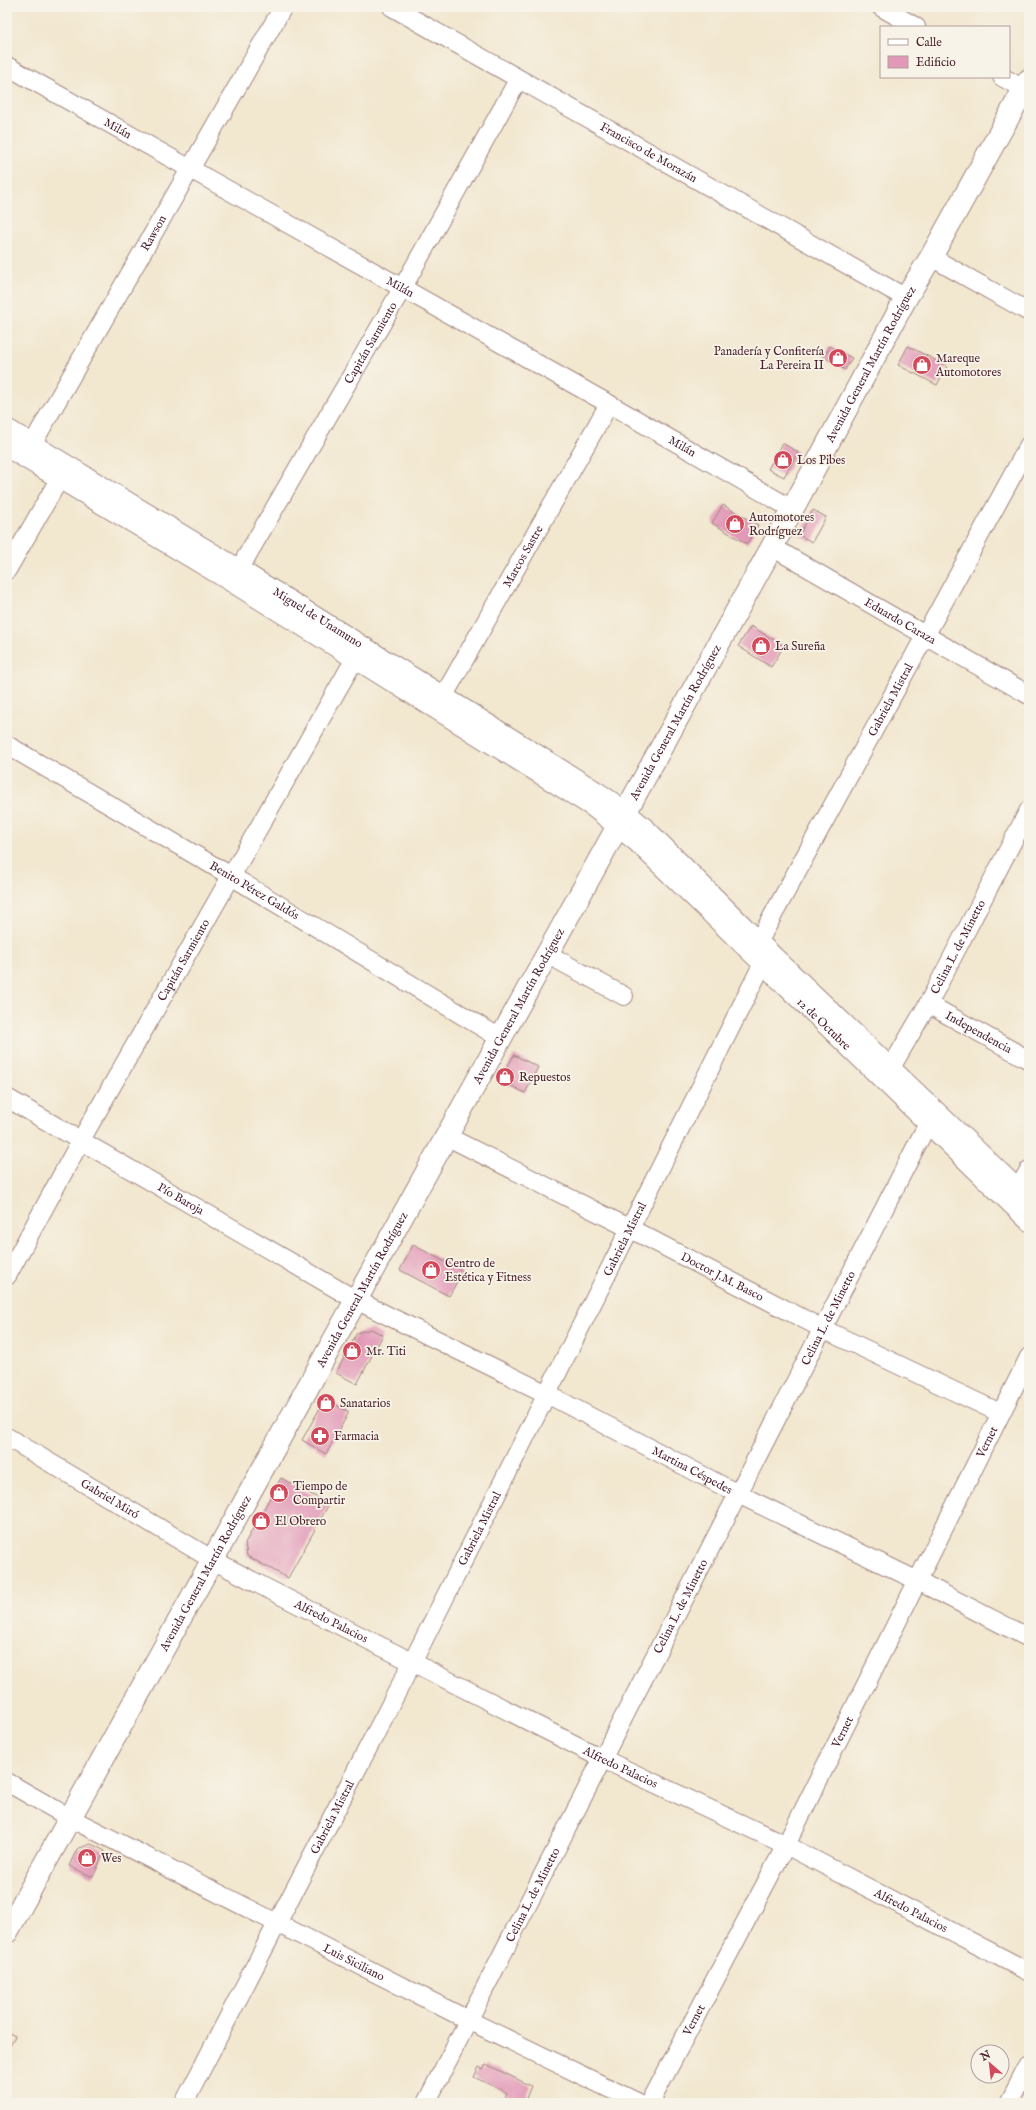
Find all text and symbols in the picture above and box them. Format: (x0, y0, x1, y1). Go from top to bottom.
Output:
legend (880, 26, 1010, 78)
text: Calle (916, 35, 942, 50)
text: Edificio (916, 55, 956, 70)
street label: Milán (101, 115, 135, 143)
street label: Francisco de Morazán (597, 119, 700, 186)
street label: Rawson (138, 212, 170, 254)
street label: Milán (384, 273, 417, 301)
street label: Avenida General Martín Rodríguez (822, 283, 920, 446)
street label: Capitán Sarmiento (341, 299, 401, 387)
place label: Panadería y Confitería La Pereira II (714, 344, 825, 373)
shop icon: Panadería y Confitería La Pereira II (827, 347, 849, 369)
place label: Mareque Automotores (935, 351, 1001, 380)
shop icon: Mareque Automotores (911, 354, 933, 376)
street label: Milán (666, 433, 699, 461)
shop icon: Los Pibes (772, 449, 794, 471)
place label: Los Pibes (797, 453, 845, 468)
place label: Automotores Rodríguez (748, 510, 814, 539)
shop icon: Automotores Rodríguez (724, 513, 746, 535)
street label: Marcos Sastre (500, 522, 547, 590)
street label: Miguel de Unamuno (270, 584, 366, 652)
street label: Eduardo Caraza (862, 595, 939, 648)
shop icon: La Sureña (750, 635, 772, 657)
place label: La Sureña (775, 639, 826, 654)
street label: Avenida General Martín Rodríguez (626, 642, 725, 804)
street label: Gabriela Mistral (865, 660, 917, 739)
street label: Benito Pérez Galdós (207, 858, 302, 923)
street label: Celina L. de Minetto (928, 897, 989, 997)
street label: Capitán Sarmiento (155, 916, 214, 1004)
street label: Avenida General Martín Rodríguez (469, 925, 568, 1087)
street label: 12 de Octubre (794, 995, 854, 1054)
street label: Independencia (943, 1008, 1015, 1057)
shop icon: Repuestos (494, 1066, 516, 1088)
place label: Repuestos (519, 1070, 571, 1086)
street label: Pío Baroja (155, 1180, 207, 1219)
street label: Gabriela Mistral (600, 1199, 650, 1279)
street label: Avenida General Martín Rodríguez (313, 1209, 412, 1371)
street label: Doctor J.M. Basco (678, 1249, 767, 1305)
place label: Centro de Estética y Fitness (445, 1256, 531, 1285)
shop icon: Centro de Estética y Fitness (420, 1259, 442, 1281)
street label: Celina L. de Minetto (798, 1268, 859, 1368)
shop icon: Mr. Titi (341, 1340, 363, 1362)
place label: Mr. Titi (366, 1344, 406, 1359)
shop icon: Sanatarios (315, 1392, 337, 1414)
place label: Sanatarios (340, 1396, 390, 1411)
street label: Vernet (973, 1424, 1001, 1461)
pharmacy icon: Farmacia (309, 1425, 331, 1447)
place label: Farmacia (334, 1429, 380, 1444)
street label: Martina Céspedes (649, 1443, 735, 1498)
street label: Gabriel Miró (78, 1476, 142, 1522)
place label: Tiempo de Compartir (293, 1479, 348, 1509)
shop icon: Tiempo de Compartir (268, 1482, 290, 1504)
street label: Gabriela Mistral (455, 1489, 505, 1568)
street label: Avenida General Martín Rodríguez (156, 1492, 255, 1655)
shop icon: El Obrero (250, 1510, 272, 1532)
place label: El Obrero (275, 1514, 327, 1529)
street label: Celina L. de Minetto (650, 1556, 712, 1656)
street label: Alfredo Palacios (291, 1596, 370, 1646)
street label: Vernet (828, 1714, 857, 1751)
street label: Alfredo Palacios (580, 1743, 660, 1792)
street label: Gabriela Mistral (307, 1777, 358, 1857)
street label: Celina L. de Minetto (503, 1845, 564, 1945)
shop icon: Wes (76, 1847, 98, 1869)
place label: Wes (101, 1851, 122, 1866)
street label: Alfredo Palacios (871, 1885, 950, 1936)
street label: Luis Siciliano (320, 1941, 388, 1985)
street label: Vernet (679, 2002, 709, 2039)
north arrow (970, 2044, 1010, 2084)
text: N (977, 2047, 994, 2065)

